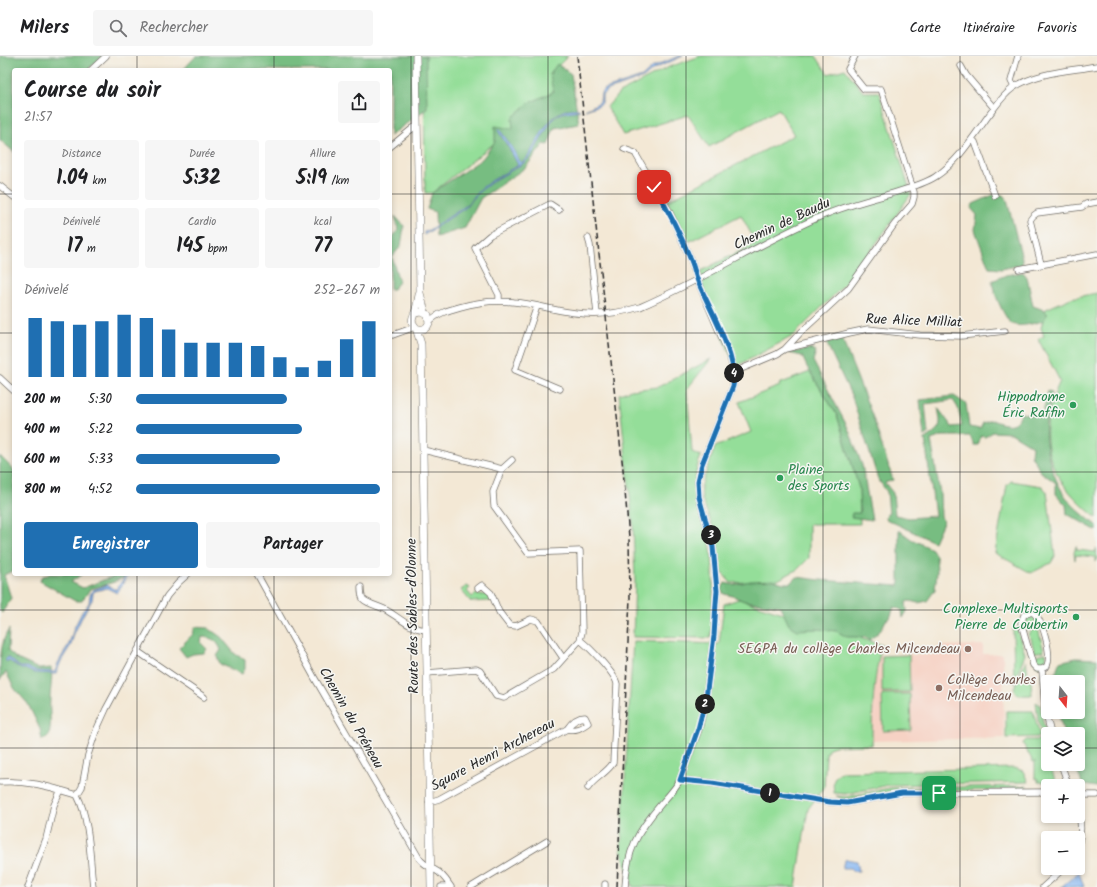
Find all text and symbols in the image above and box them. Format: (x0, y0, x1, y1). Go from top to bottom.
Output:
search box (93, 10, 373, 46)
text: Milers (20, 13, 69, 43)
text: Rechercher (139, 16, 208, 40)
icon: search (107, 17, 129, 39)
text: Carte (909, 17, 941, 39)
text: Itinéraire (963, 17, 1015, 39)
text: Favoris (1037, 17, 1077, 39)
text: Course du soir (24, 74, 161, 109)
button: share (338, 81, 380, 123)
text: 21:57 (24, 107, 52, 128)
text: Distance (62, 145, 101, 163)
text: Durée (189, 145, 215, 163)
text: Allure (310, 145, 336, 163)
text: 1.04 (56, 163, 88, 195)
text: 5:32 (183, 163, 221, 195)
text: 5:19 (296, 163, 327, 195)
pin (637, 170, 671, 204)
text: km (88, 172, 106, 190)
text: /km (327, 172, 349, 190)
icon: check (643, 176, 665, 198)
street label: Chemin de Baudu (730, 192, 834, 256)
text: Dénivelé (63, 213, 100, 231)
text: Cardio (188, 213, 216, 231)
text: kcal (314, 213, 332, 231)
text: 17 (67, 231, 82, 263)
text: 145 (176, 231, 203, 263)
text: 77 (313, 231, 332, 263)
text: m (82, 240, 96, 258)
text: bpm (203, 240, 228, 258)
text: Dénivelé (24, 280, 68, 301)
text: 252–267 m (314, 280, 380, 301)
street label: Rue Alice Milliat (865, 308, 963, 334)
pin: 4 (724, 363, 744, 383)
text: 4 (731, 364, 737, 382)
place label: Hippodrome Éric Raffin (997, 386, 1066, 424)
text: 200 m (24, 389, 61, 410)
text: 5:30 (88, 389, 112, 410)
marker: Hippodrome Éric Raffin (1068, 400, 1078, 410)
text: 400 m (24, 419, 60, 440)
text: 5:22 (88, 419, 113, 440)
text: 600 m (24, 449, 60, 470)
text: 5:33 (88, 449, 113, 470)
place label: Plaine des Sports (788, 459, 849, 497)
marker: Plaine des Sports (775, 473, 785, 483)
text: 800 m (24, 479, 61, 500)
text: 4:52 (88, 479, 113, 500)
button: Enregistrer (24, 522, 198, 568)
button: Partager (206, 522, 380, 568)
pin: 3 (701, 525, 721, 545)
text: 3 (708, 526, 714, 544)
street label: Route des Sables-d'Olonne (401, 537, 425, 694)
place label: Complexe Multisports Pierre de Coubertin (943, 598, 1068, 636)
marker: Complexe Multisports Pierre de Coubertin (1071, 612, 1081, 622)
place label: SEGPA du collège Charles Milcendeau (738, 638, 960, 660)
marker: SEGPA du collège Charles Milcendeau (963, 644, 973, 654)
street label: Chemin du Préneau (313, 663, 389, 773)
place label: Collège Charles Milcendeau (947, 669, 1036, 707)
north arrow (1041, 675, 1085, 719)
map controls (1041, 675, 1085, 875)
marker: Collège Charles Milcendeau (934, 683, 944, 693)
pin: 2 (695, 694, 715, 714)
text: 2 (702, 695, 708, 713)
street label: Square Henri Archereau (427, 713, 559, 797)
button: layers (1041, 727, 1085, 771)
pin (922, 776, 956, 810)
button: + (1041, 779, 1085, 823)
icon: arrive (928, 782, 950, 804)
pin: 1 (760, 783, 780, 803)
text: 1 (768, 784, 772, 802)
button: − (1041, 831, 1085, 875)

